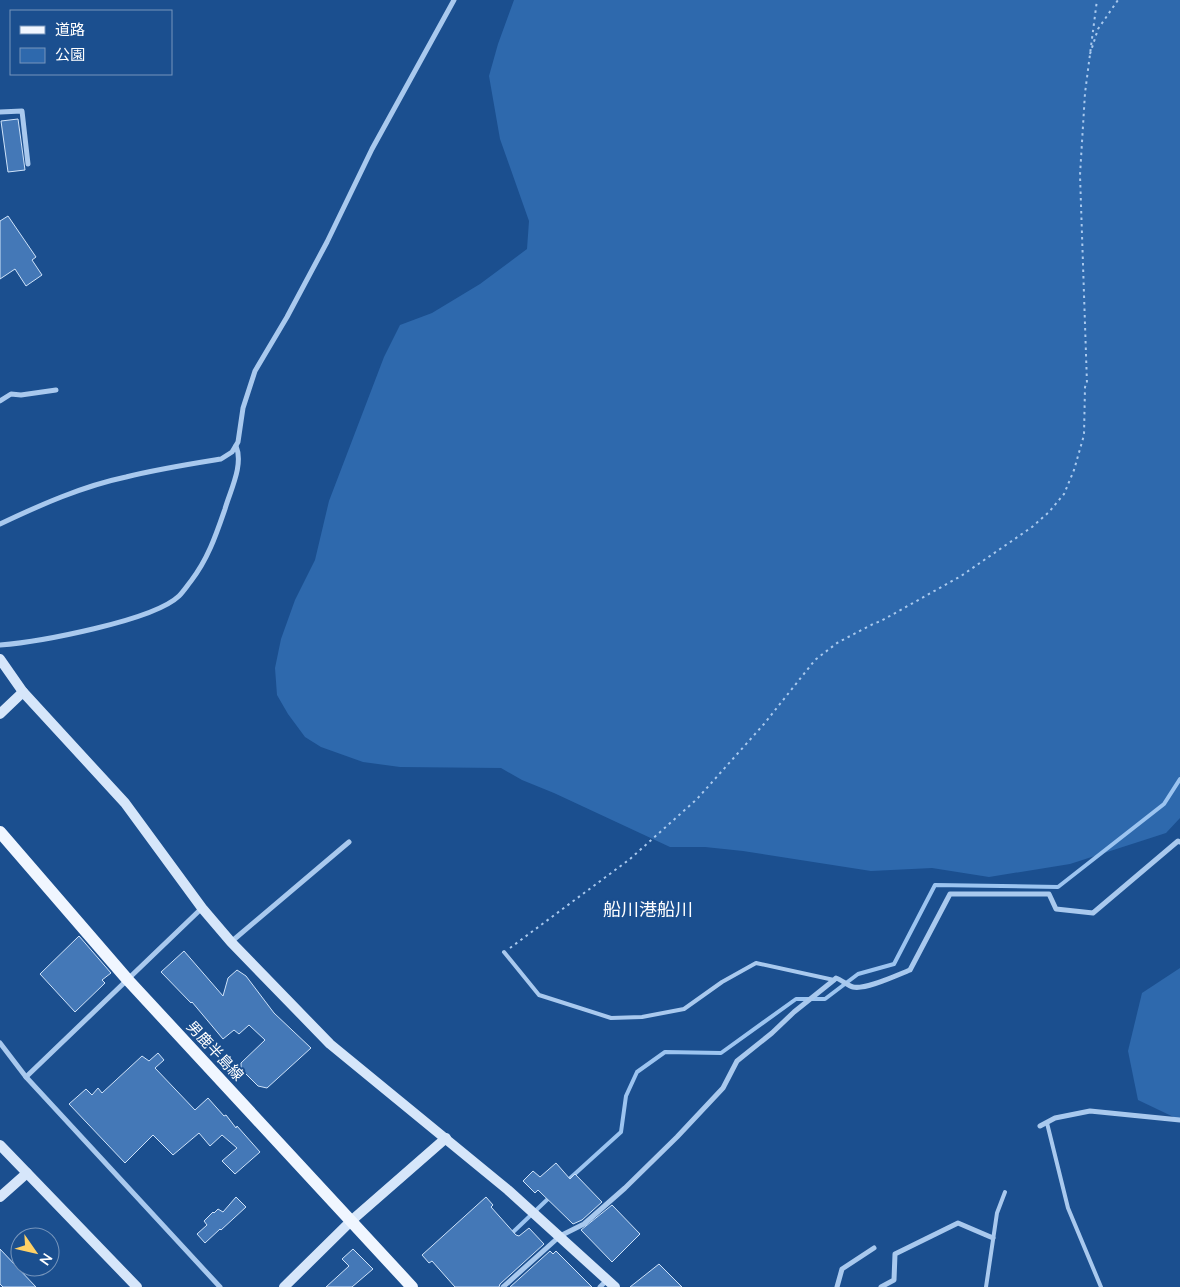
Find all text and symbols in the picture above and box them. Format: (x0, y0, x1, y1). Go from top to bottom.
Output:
legend (10, 10, 172, 75)
text: 道路 (55, 20, 85, 38)
text: 公園 (55, 45, 85, 63)
district label: 船川港船川 (603, 898, 693, 920)
street label: 男鹿半島線 (184, 1017, 248, 1084)
north arrow (10, 1227, 60, 1277)
text: N (36, 1250, 56, 1269)

